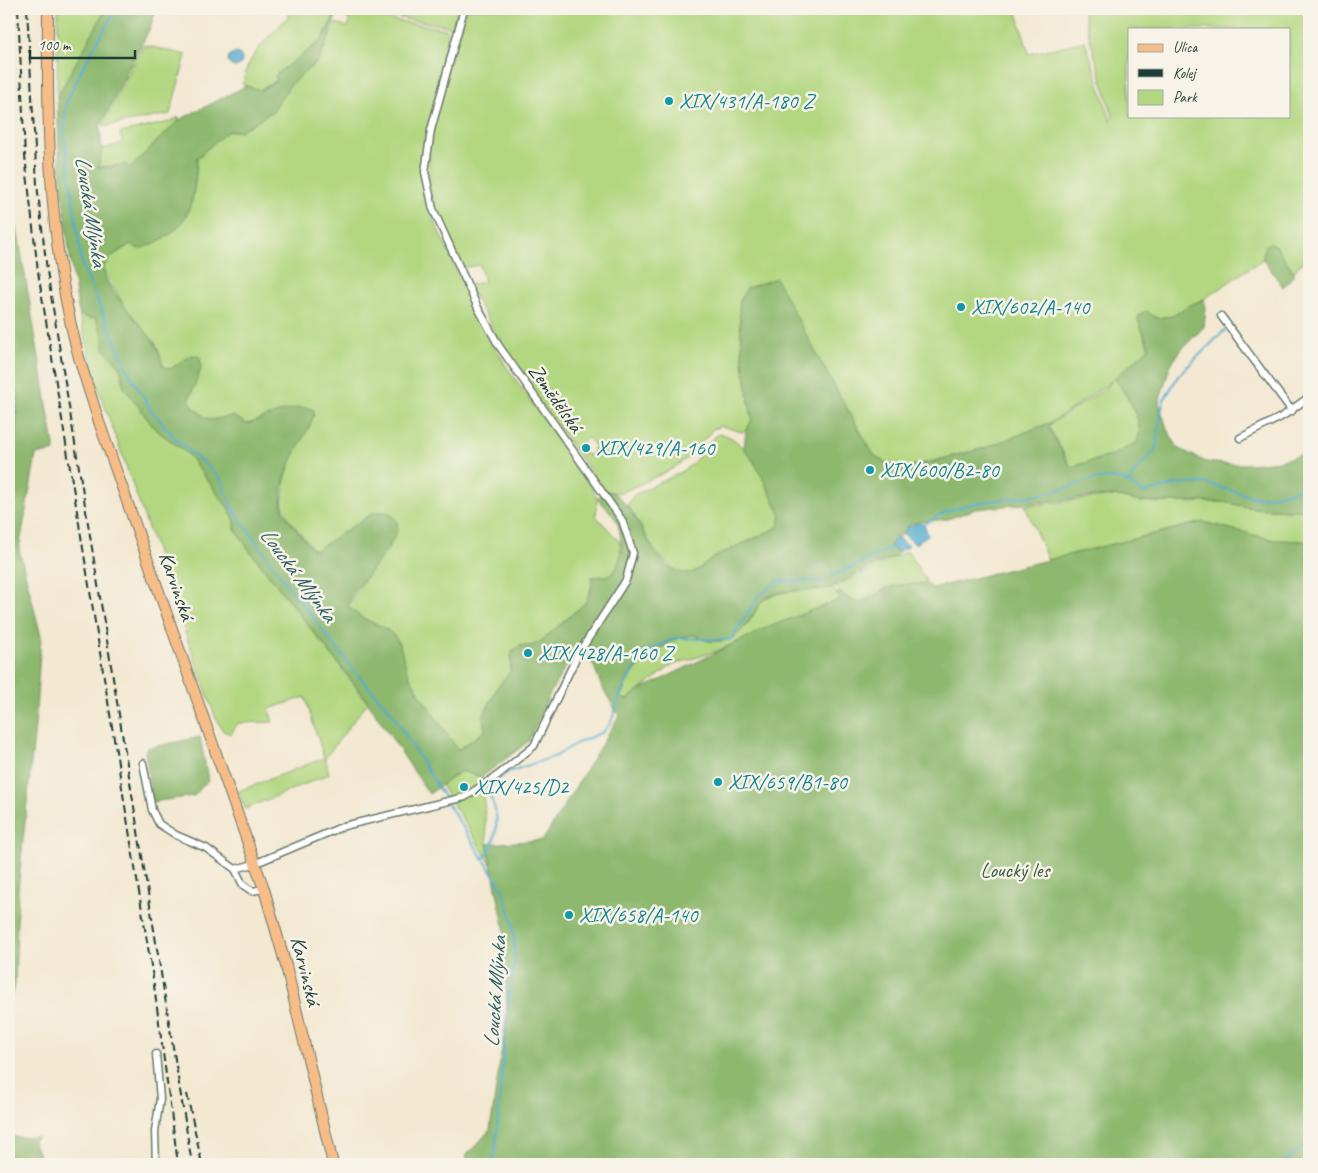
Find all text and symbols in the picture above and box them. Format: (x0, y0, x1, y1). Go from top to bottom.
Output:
scale bar (30, 28, 135, 60)
legend (1128, 28, 1290, 118)
text: 100 m (38, 36, 72, 55)
text: Ulica (1173, 38, 1198, 57)
text: Kolej (1173, 64, 1197, 83)
place label: XIX/431/A-180 Z (679, 88, 816, 114)
text: Park (1173, 88, 1198, 107)
marker: XIX/431/A-180 Z (663, 95, 675, 107)
water label: Loucká Mlýnka (69, 154, 114, 270)
place label: XIX/602/A-140 (971, 294, 1091, 320)
marker: XIX/602/A-140 (955, 301, 967, 313)
street label: Zemědělská (523, 359, 590, 439)
place label: XIX/429/A-160 (596, 435, 716, 461)
marker: XIX/429/A-160 (580, 442, 592, 454)
place label: XIX/600/B2-80 (880, 457, 1000, 483)
marker: XIX/600/B2-80 (864, 464, 876, 476)
water label: Loucká Mlýnka (254, 522, 344, 629)
street label: Karvinská (153, 548, 201, 625)
place label: XIX/428/A-160 Z (538, 640, 675, 666)
marker: XIX/428/A-160 Z (522, 647, 534, 659)
place label: XIX/659/B1-80 (728, 769, 848, 795)
place label: XIX/425/D2 (474, 774, 570, 800)
marker: XIX/659/B1-80 (712, 776, 724, 788)
marker: XIX/425/D2 (458, 781, 470, 793)
park label: Loucký les (980, 857, 1051, 883)
place label: XIX/658/A-140 (579, 902, 699, 928)
marker: XIX/658/A-140 (563, 909, 575, 921)
water label: Loucká Mlýnka (477, 933, 513, 1048)
street label: Karvinská (285, 934, 328, 1010)

